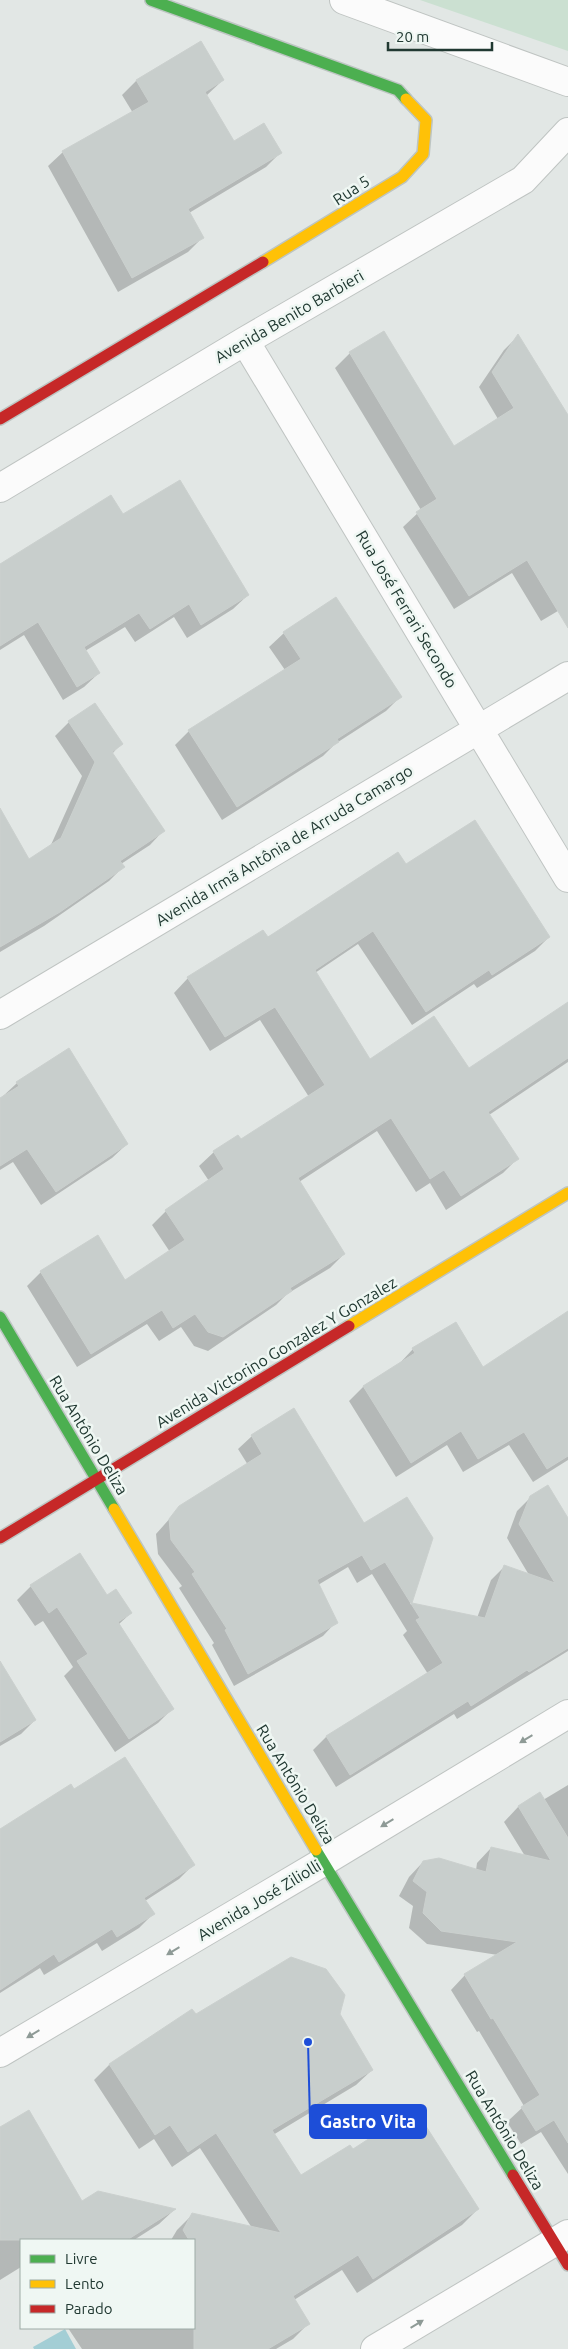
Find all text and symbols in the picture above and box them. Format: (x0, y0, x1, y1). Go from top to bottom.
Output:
scale bar (388, 20, 492, 52)
text: 20 m (396, 28, 429, 45)
street label: Rua 5 (329, 172, 373, 208)
street label: Avenida Benito Barbieri (211, 266, 367, 366)
street label: Rua José Ferrari Secondo (353, 527, 461, 691)
street label: Avenida Irmã Antônia de Arruda Camargo (152, 761, 416, 929)
street label: Avenida Victorino Gonzalez Y Gonzalez (152, 1273, 400, 1431)
street label: Rua Antônio Deliza (46, 1372, 132, 1498)
street label: Rua Antônio Deliza (253, 1721, 339, 1847)
one-way arrow (520, 1734, 533, 1743)
one-way arrow (381, 1819, 394, 1828)
street label: Avenida José Ziliolli (194, 1856, 324, 1944)
one-way arrow (165, 1947, 180, 1955)
one-way arrow (26, 2029, 39, 2038)
street label: Rua Antônio Deliza (462, 2067, 548, 2193)
callout: Gastro Vita (310, 2105, 426, 2138)
text: Gastro Vita (320, 2111, 416, 2131)
legend (20, 2239, 195, 2329)
text: Livre (65, 2250, 98, 2267)
text: Lento (65, 2275, 104, 2292)
text: Parado (65, 2300, 112, 2317)
one-way arrow (410, 2319, 423, 2328)

